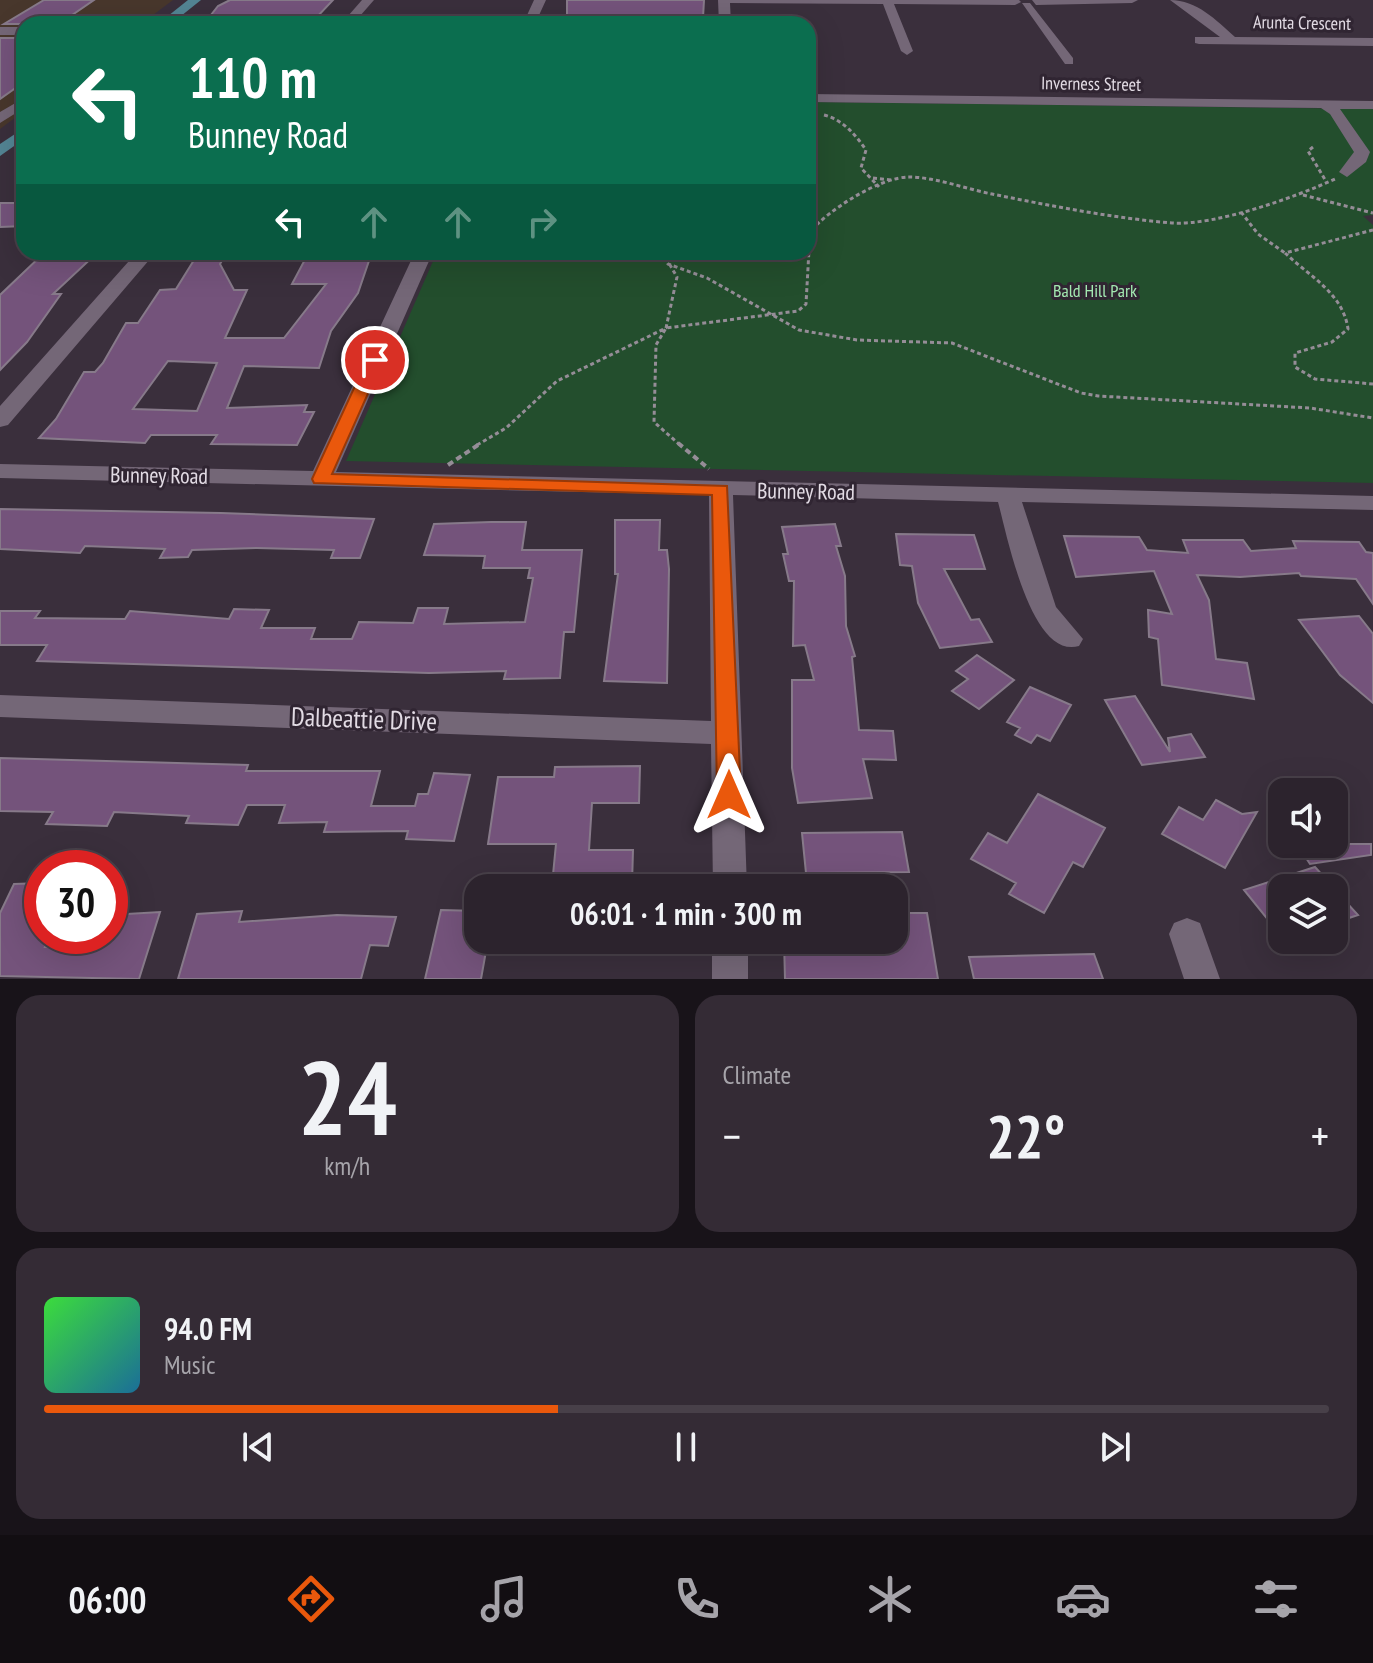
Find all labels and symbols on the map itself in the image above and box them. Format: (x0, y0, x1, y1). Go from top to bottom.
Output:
street label: Arunta Crescent (1253, 10, 1351, 35)
street label: Inverness Street (1041, 71, 1141, 96)
park label: Bald Hill Park (1053, 279, 1137, 302)
pin (341, 326, 409, 394)
street label: Bunney Road (110, 460, 208, 490)
street label: Bunney Road (757, 476, 855, 506)
street label: Dalbeattie Drive (291, 699, 438, 738)
position arrow (687, 753, 771, 837)
speed limit sign: 30 (24, 850, 128, 954)

